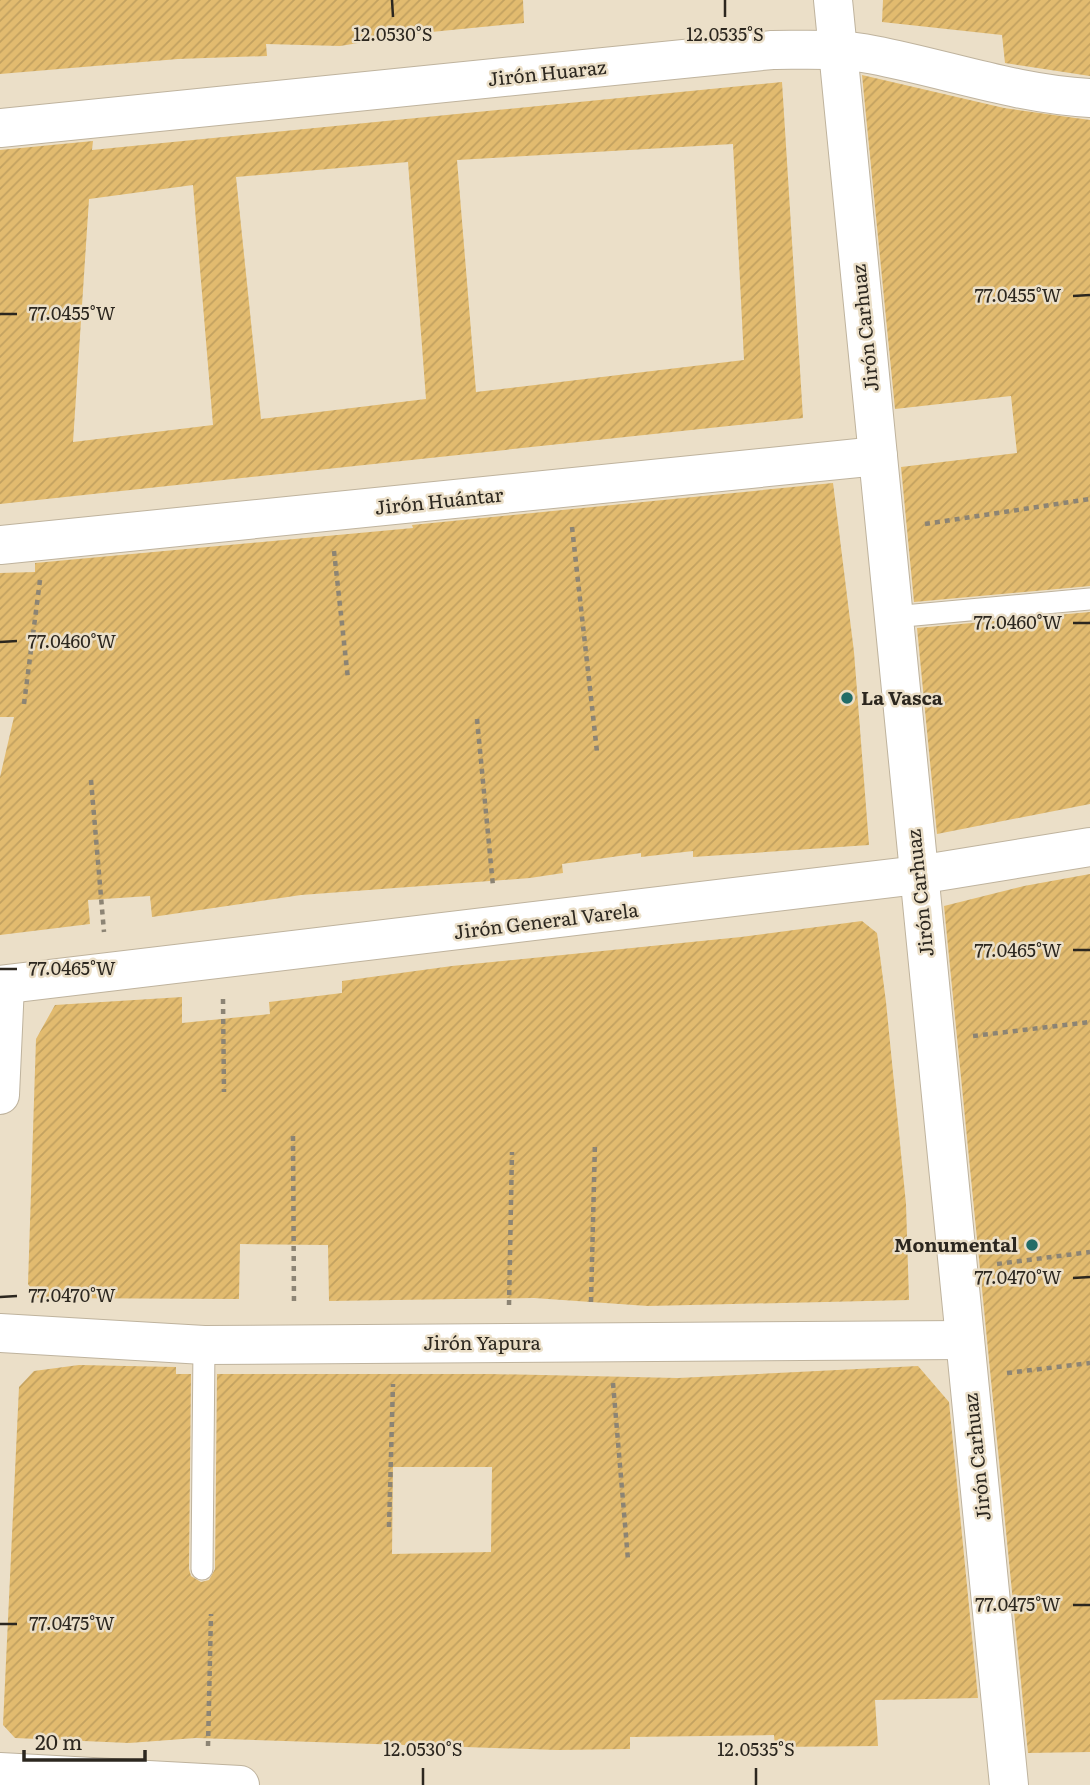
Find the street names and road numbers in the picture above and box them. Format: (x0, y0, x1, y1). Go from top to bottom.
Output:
street label: Jirón Huaraz (486, 52, 608, 92)
street label: Jirón Carhuaz (843, 263, 885, 393)
street label: Jirón Huántar (373, 479, 505, 521)
street label: Jirón Carhuaz (898, 828, 940, 958)
street label: Jirón General Varela (452, 895, 641, 945)
street label: Jirón Yapura (423, 1328, 542, 1356)
street label: Jirón Carhuaz (955, 1392, 997, 1522)

